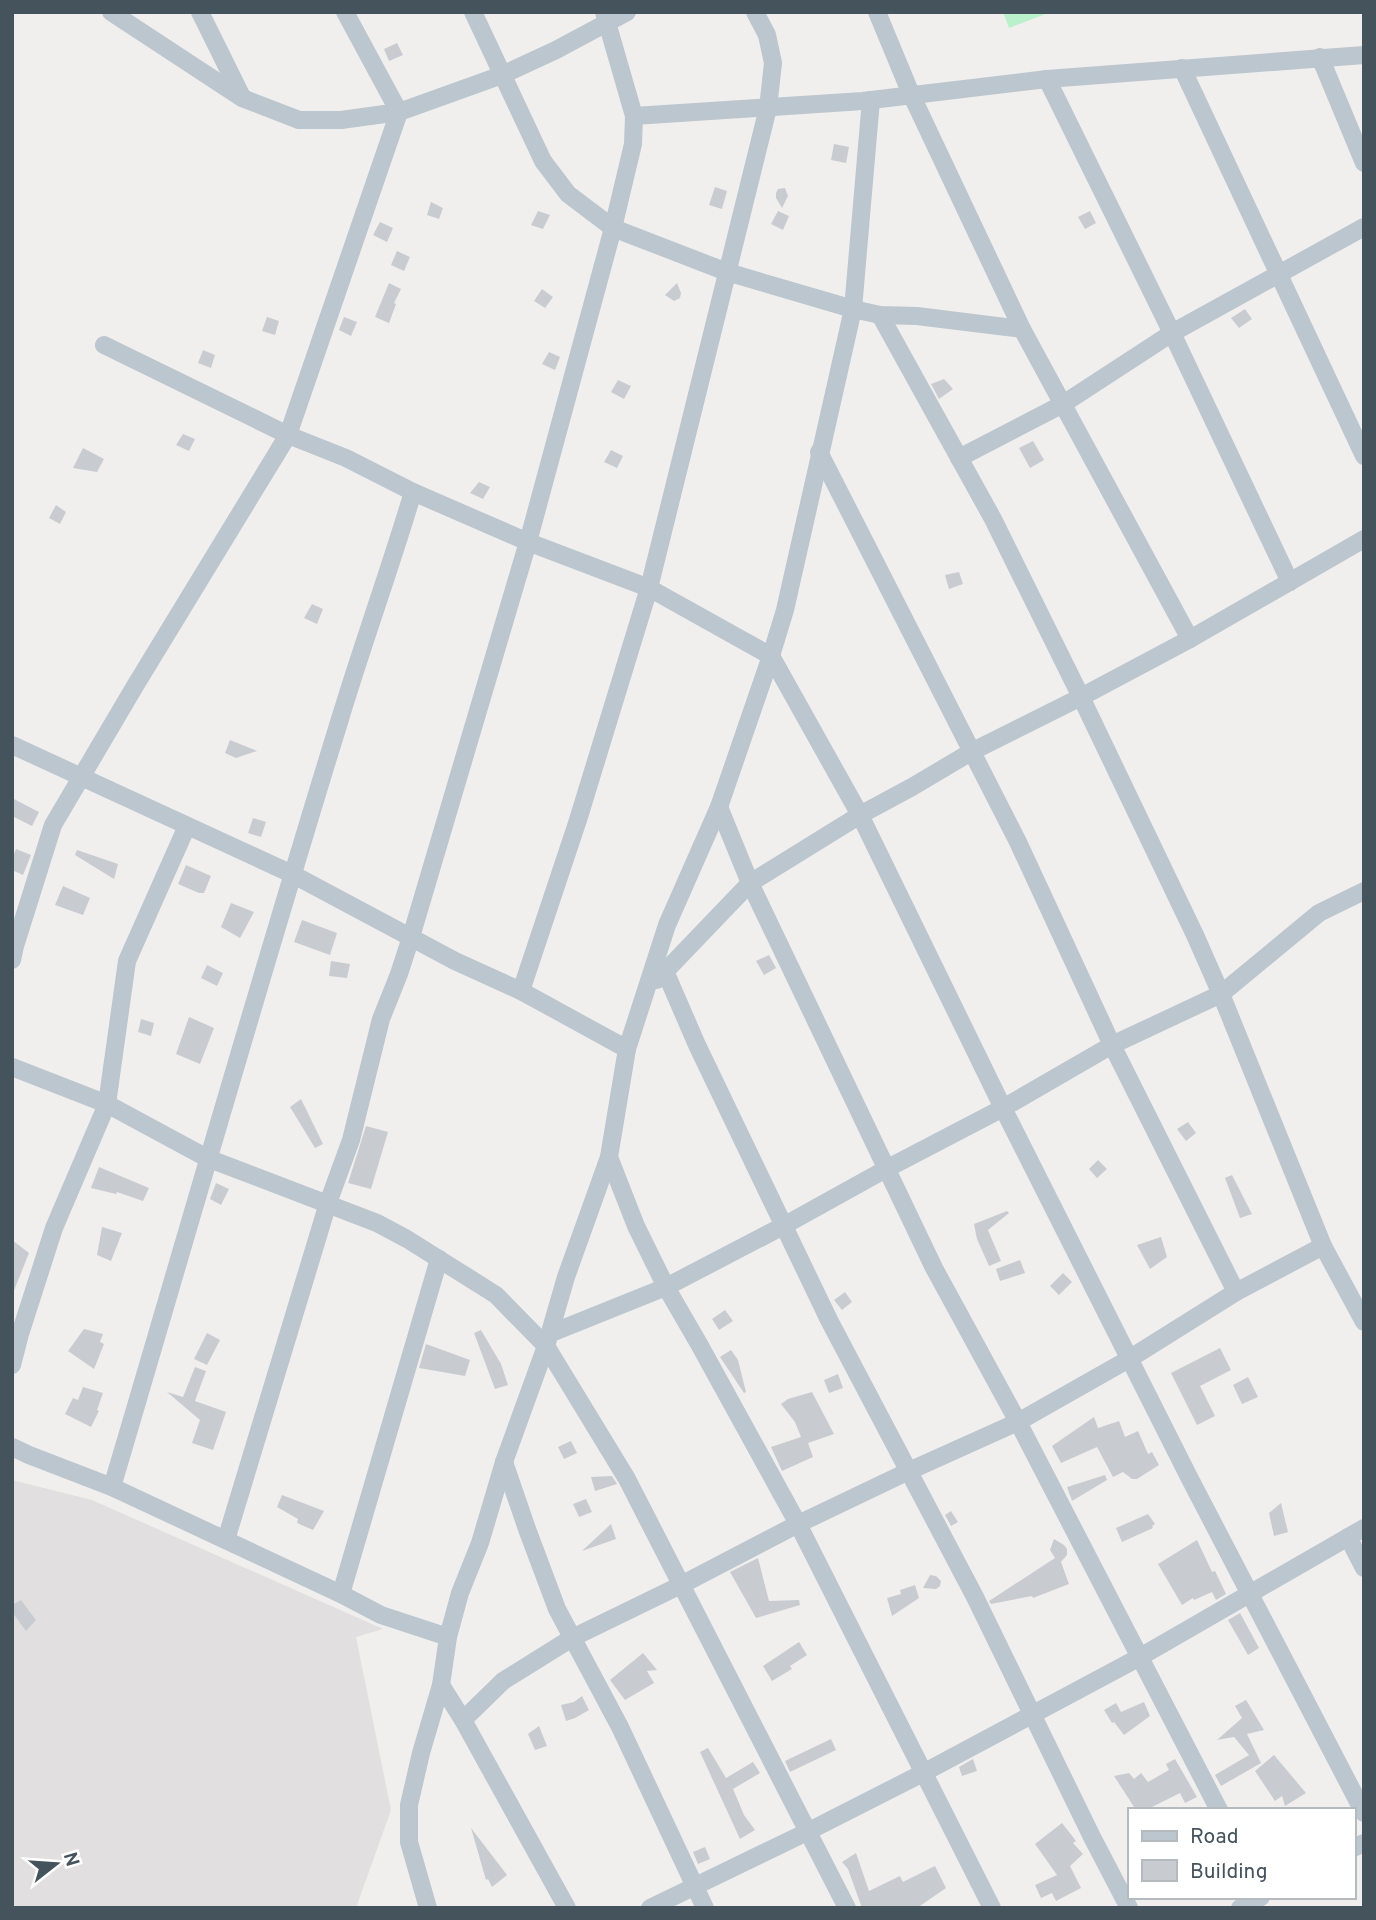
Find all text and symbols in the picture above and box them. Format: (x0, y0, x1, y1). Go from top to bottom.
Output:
legend (1128, 1808, 1355, 1899)
text: Road (1190, 1824, 1239, 1851)
north arrow (21, 1829, 91, 1899)
text: N (57, 1850, 84, 1870)
text: Building (1190, 1859, 1268, 1886)

